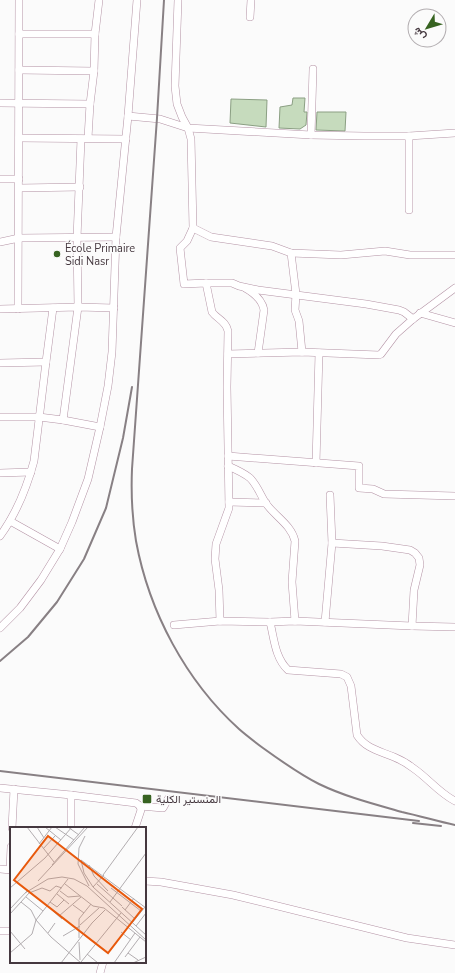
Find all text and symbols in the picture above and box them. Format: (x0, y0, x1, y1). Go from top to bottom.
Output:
north arrow (407, 8, 447, 48)
text: ش (410, 24, 429, 44)
place label: École Primaire Sidi Nasr (65, 240, 135, 269)
marker: École Primaire Sidi Nasr (52, 249, 62, 259)
place label: المنستير الكلية (156, 792, 221, 807)
marker: المنستير الكلية (141, 793, 153, 805)
inset map (10, 827, 146, 963)

